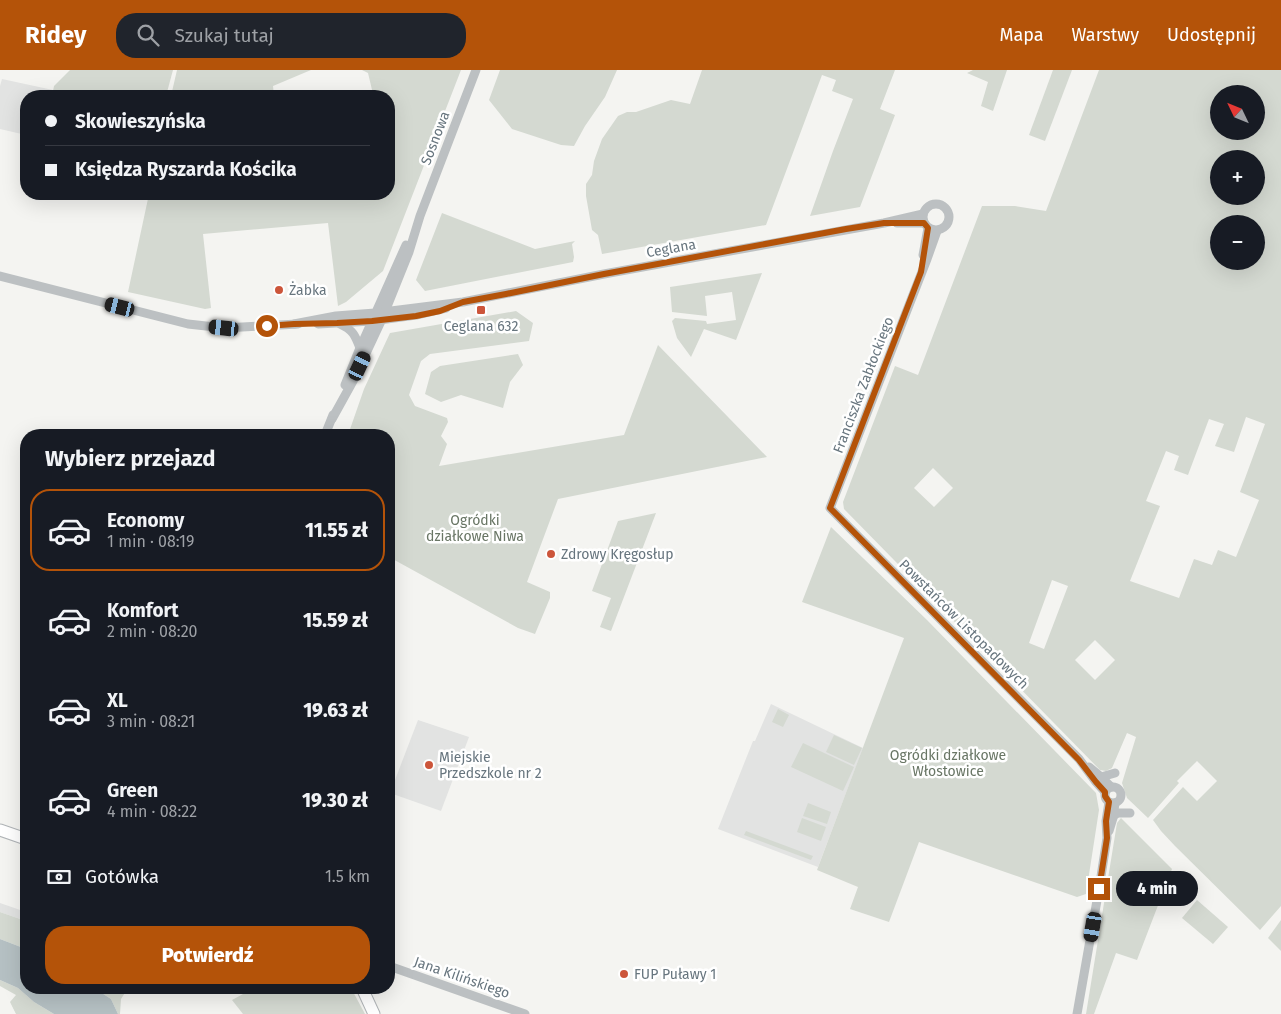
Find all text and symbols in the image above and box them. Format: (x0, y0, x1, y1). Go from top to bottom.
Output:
search box (116, 13, 466, 58)
text: Ridey (25, 21, 86, 49)
icon: search (134, 21, 162, 49)
text: Szukaj tutaj (174, 24, 274, 47)
text: Mapa (999, 24, 1044, 46)
text: Warstwy (1072, 24, 1139, 46)
text: Udostępnij (1167, 24, 1256, 46)
north arrow (1210, 85, 1265, 140)
map controls (1210, 85, 1265, 270)
street label: Sosnowa (417, 109, 453, 167)
text: Skowieszyńska (75, 110, 206, 133)
button: + (1210, 150, 1265, 205)
text: Księdza Ryszarda Kościka (75, 158, 297, 181)
button: − (1210, 215, 1265, 270)
street label: Ceglana (645, 236, 697, 261)
place label: Żabka (289, 281, 327, 299)
marker: Żabka (273, 284, 285, 296)
car (103, 296, 136, 318)
marker: Ceglana 632 (475, 304, 487, 316)
route start (256, 315, 278, 337)
street label: Franciszka Zabłockiego (830, 315, 897, 456)
place label: Ceglana 632 (444, 318, 518, 335)
car (208, 319, 239, 337)
car (346, 349, 373, 383)
text: Wybierz przejazd (45, 445, 216, 472)
icon: car (47, 508, 92, 553)
text: Economy (107, 509, 184, 532)
park label: Ogródki działkowe Niwa (426, 512, 524, 545)
text: 11.55 zł (305, 519, 368, 542)
text: 1 min · 08:19 (107, 532, 194, 551)
place label: Zdrowy Kręgosłup (561, 546, 674, 563)
marker: Zdrowy Kręgosłup (545, 548, 557, 560)
street label: Powstańców Listopadowych (895, 556, 1032, 693)
icon: car (47, 598, 92, 643)
text: Komfort (107, 599, 178, 622)
text: 15.59 zł (303, 609, 368, 632)
text: 2 min · 08:20 (107, 622, 198, 641)
icon: car (47, 688, 92, 733)
text: XL (107, 689, 128, 712)
text: 19.63 zł (303, 699, 368, 722)
text: 3 min · 08:21 (107, 712, 195, 731)
park label: Ogródki działkowe Włostowice (890, 747, 1006, 780)
place label: Miejskie Przedszkole nr 2 (439, 749, 542, 782)
marker: Miejskie Przedszkole nr 2 (423, 759, 435, 771)
icon: car (47, 778, 92, 823)
text: Green (107, 779, 158, 802)
text: 19.30 zł (302, 789, 368, 812)
text: 4 min · 08:22 (107, 802, 197, 821)
icon: cash (45, 863, 73, 891)
text: Gotówka (85, 865, 159, 888)
text: 1.5 km (325, 867, 370, 886)
callout: 4 min (1116, 872, 1199, 906)
route end (1088, 878, 1110, 900)
text: 4 min (1137, 879, 1177, 898)
car (1083, 911, 1102, 943)
button: Potwierdź (45, 926, 370, 984)
street label: Jana Kilińskiego (412, 953, 512, 1002)
place label: FUP Puławy 1 (634, 966, 716, 983)
marker: FUP Puławy 1 (618, 968, 630, 980)

